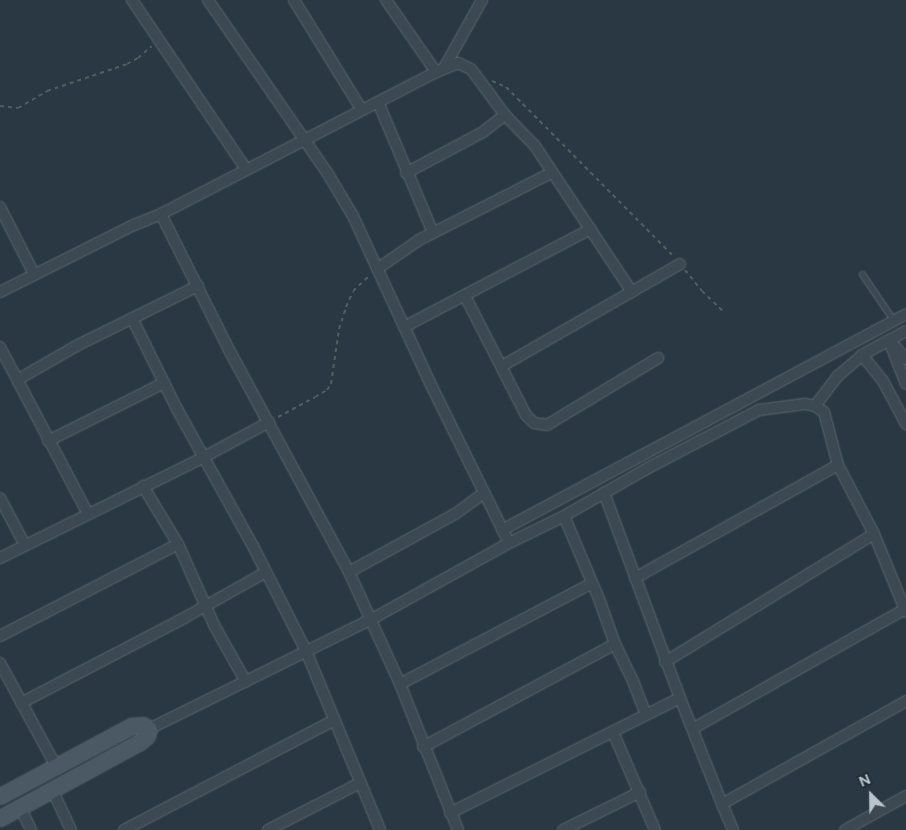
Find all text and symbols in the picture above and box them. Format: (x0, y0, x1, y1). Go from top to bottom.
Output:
north arrow (846, 770, 896, 820)
text: N (857, 771, 873, 791)

